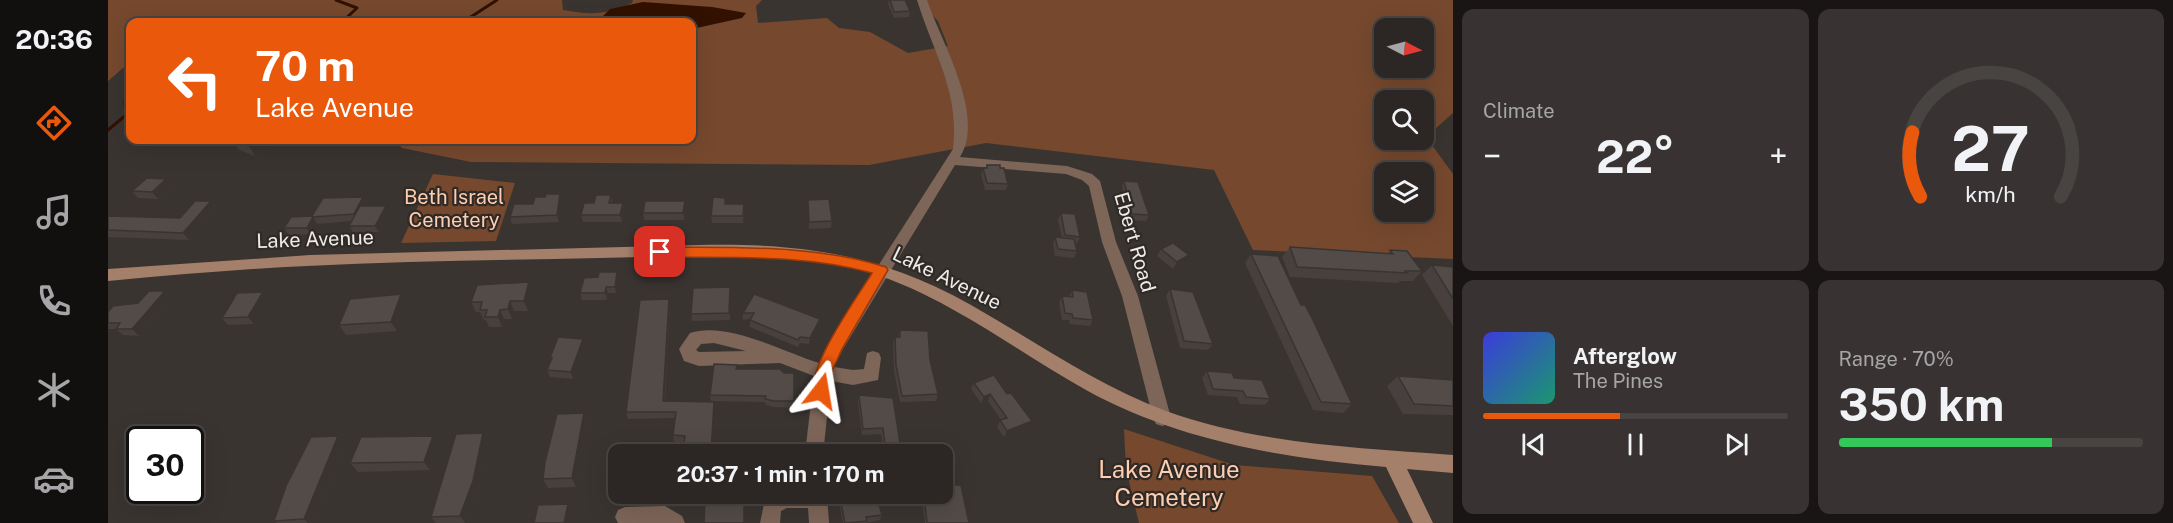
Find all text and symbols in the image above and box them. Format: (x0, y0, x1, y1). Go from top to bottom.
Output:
north arrow (1374, 18, 1434, 78)
map controls (1374, 18, 1434, 222)
text: 20:36 (15, 23, 93, 55)
text: 70 m (255, 41, 355, 90)
icon: left (156, 42, 234, 120)
button: search (1374, 90, 1434, 150)
text: Lake Avenue (255, 91, 414, 123)
text: Climate (1483, 99, 1555, 123)
icon: directions (33, 102, 75, 144)
text: 27 (1951, 112, 2030, 185)
text: 22° (1596, 130, 1674, 183)
text: − (1483, 137, 1501, 175)
text: + (1769, 137, 1787, 175)
button: layers (1374, 162, 1434, 222)
text: km/h (1966, 182, 2016, 207)
park label: Beth Israel Cemetery (404, 185, 504, 232)
street label: Ebert Road (1109, 189, 1161, 295)
icon: music (33, 191, 75, 233)
street label: Lake Avenue (256, 225, 374, 253)
pin (634, 226, 685, 277)
icon: arrive (643, 235, 676, 268)
street label: Lake Avenue (889, 241, 1005, 315)
icon: phone (33, 280, 75, 322)
text: Afterglow (1573, 343, 1677, 369)
text: Range · 70% (1839, 347, 1954, 371)
position arrow (789, 359, 853, 423)
icon: climate (33, 369, 75, 411)
text: The Pines (1573, 369, 1663, 393)
text: 350 km (1839, 378, 2004, 431)
speed limit sign: 30 (126, 426, 204, 504)
icon: previous (1517, 428, 1550, 461)
icon: pause (1619, 428, 1652, 461)
icon: next (1720, 428, 1753, 461)
park label: Lake Avenue Cemetery (1098, 455, 1240, 511)
icon: car (33, 458, 75, 500)
text: 20:37 · 1 min · 170 m (676, 461, 885, 487)

